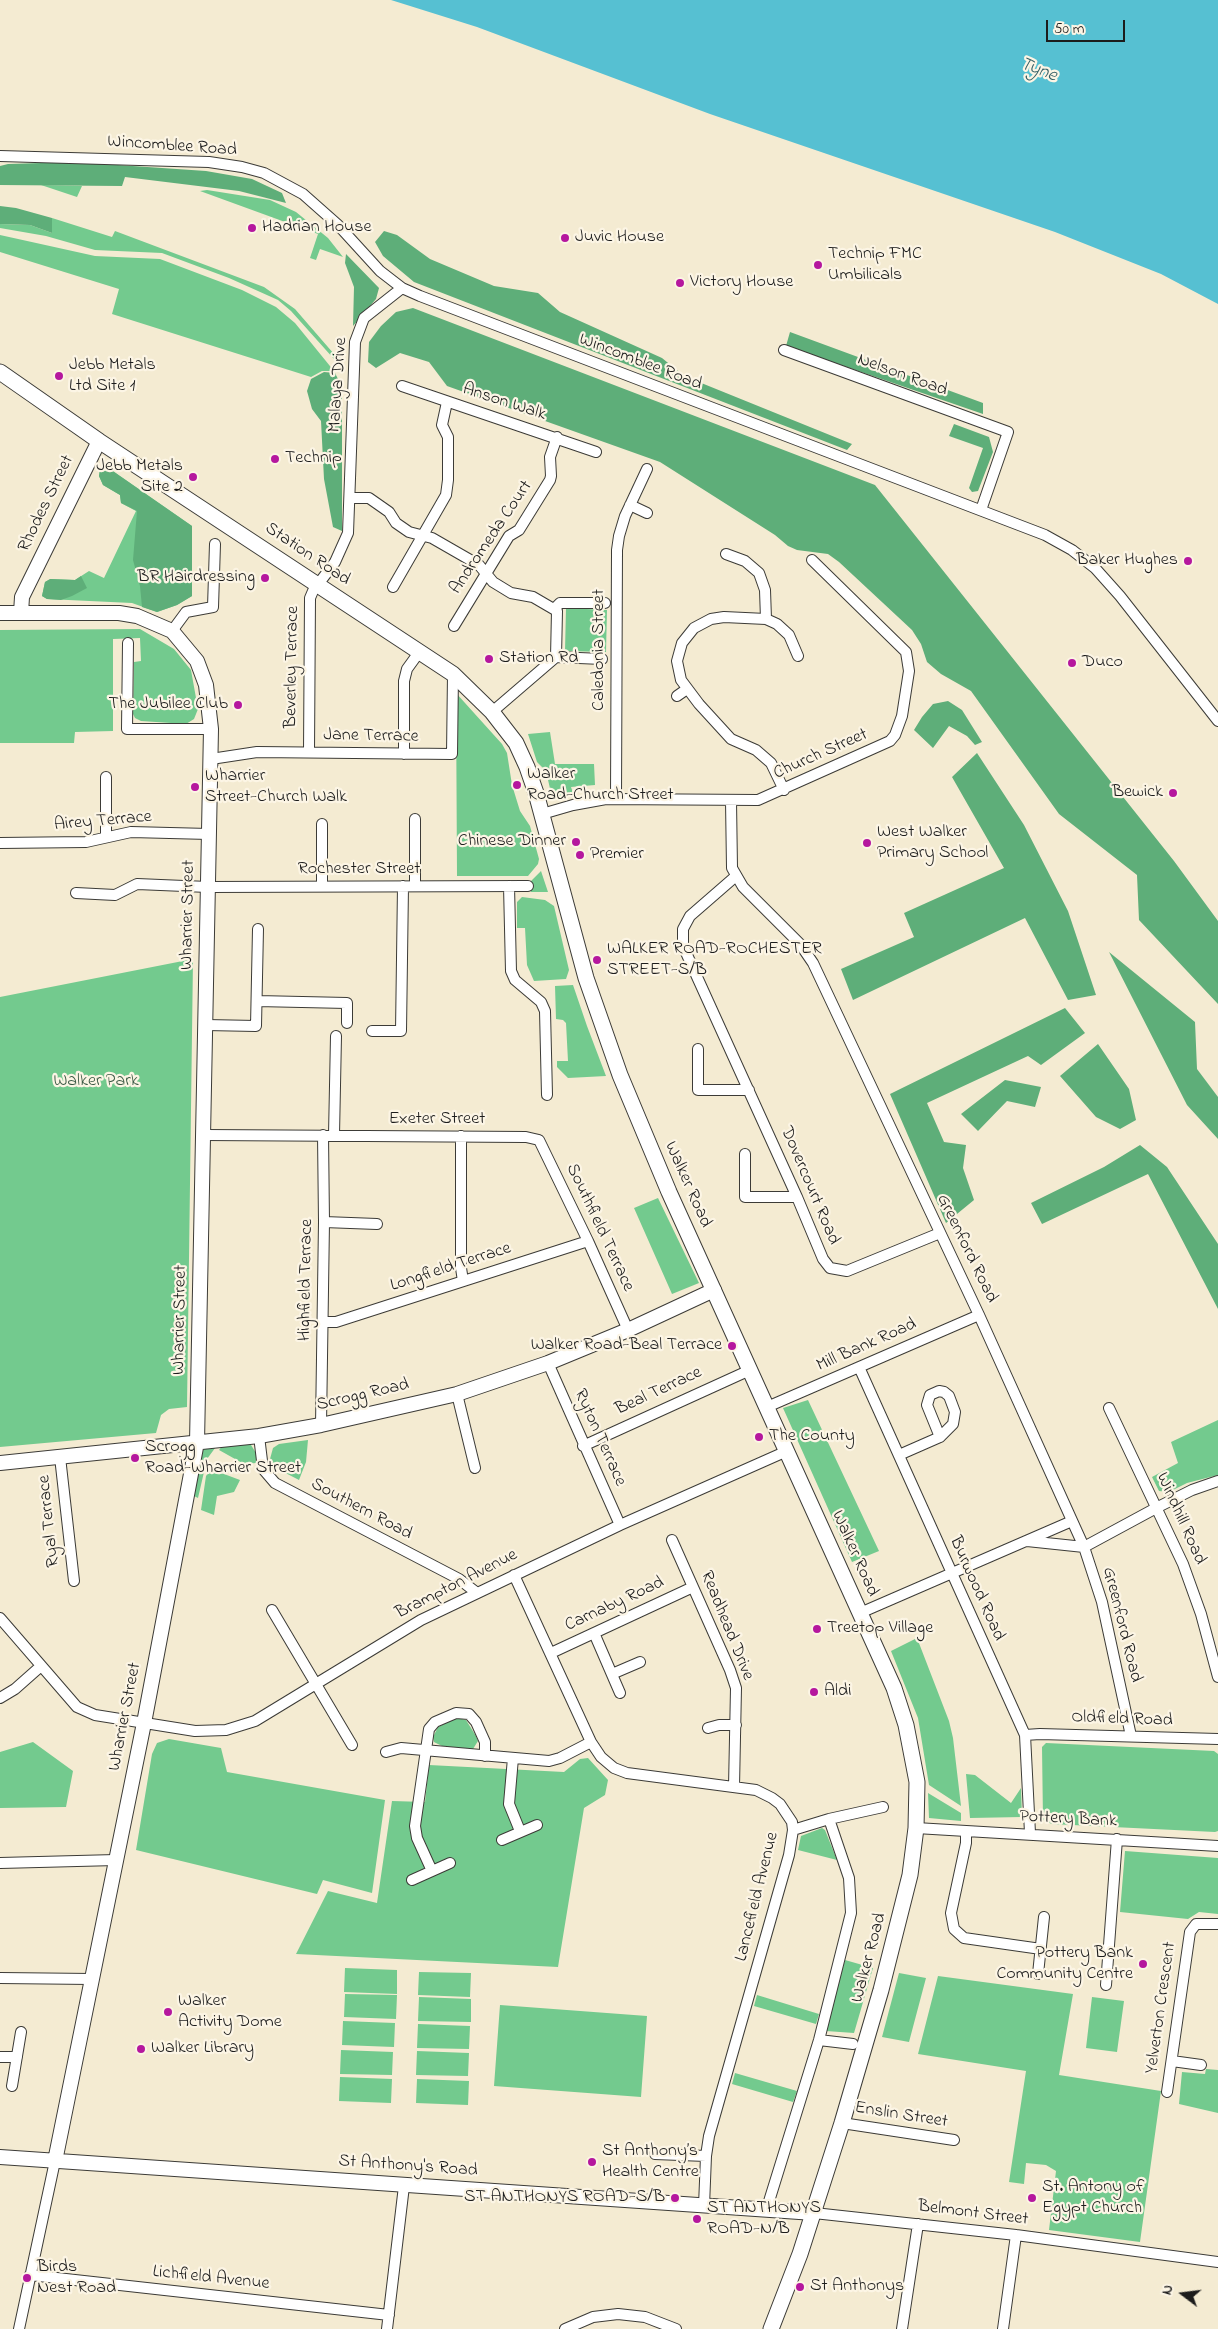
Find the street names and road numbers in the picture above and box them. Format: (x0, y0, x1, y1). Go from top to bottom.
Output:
street label: Wincomblee Road (106, 132, 238, 162)
street label: Wincomblee Road (575, 330, 705, 396)
street label: Malaya Drive (325, 337, 353, 433)
street label: Nelson Road (854, 350, 950, 402)
street label: Anson Walk (460, 379, 548, 427)
street label: Rhodes Street (14, 452, 80, 556)
street label: Andromeda Court (446, 477, 538, 599)
street label: Station Road (260, 519, 354, 591)
street label: Caledonia Street (589, 589, 611, 711)
street label: Beverley Terrace (281, 606, 305, 728)
street label: Jane Terrace (323, 725, 419, 749)
street label: Church Street (771, 725, 871, 785)
street label: Airey Terrace (53, 807, 153, 837)
street label: Rochester Street (298, 859, 420, 881)
street label: Wharrier Street (177, 860, 201, 970)
street label: Exeter Street (389, 1109, 485, 1131)
street label: Dovercourt Road (774, 1124, 844, 1248)
street label: Walker Road (658, 1139, 716, 1231)
street label: Southfield Terrace (560, 1161, 638, 1295)
street label: Greenford Road (930, 1191, 1002, 1307)
street label: Highfield Terrace (295, 1219, 319, 1341)
street label: Longfield Terrace (388, 1238, 514, 1298)
street label: Wharrier Street (169, 1265, 193, 1375)
street label: Mill Bank Road (814, 1314, 920, 1378)
street label: Beal Terrace (612, 1363, 706, 1421)
street label: Scrogg Road (315, 1375, 411, 1417)
street label: Ryton Terrace (568, 1386, 630, 1490)
street label: Windhill Road (1150, 1470, 1210, 1568)
street label: Ryal Terrace (34, 1474, 66, 1568)
street label: Southern Road (307, 1474, 415, 1546)
street label: Walker Road (825, 1508, 883, 1600)
street label: Burwood Road (943, 1533, 1009, 1645)
street label: Brampton Avenue (392, 1545, 522, 1625)
street label: Greenford Road (1096, 1565, 1146, 1685)
street label: Readhead Drive (694, 1568, 758, 1684)
street label: Carnaby Road (562, 1573, 668, 1637)
street label: Wharrier Street (105, 1661, 147, 1773)
street label: Oldfield Road (1071, 1707, 1173, 1733)
street label: Pottery Bank (1019, 1807, 1117, 1833)
street label: Lancefield Avenue (732, 1830, 784, 1964)
street label: Walker Road (848, 1911, 892, 2005)
street label: Yelverton Crescent (1142, 1941, 1182, 2075)
street label: Enslin Street (853, 2098, 949, 2134)
street label: St Anthony's Road (338, 2151, 478, 2183)
street label: Belmont Street (916, 2196, 1030, 2232)
street label: Lichfield Avenue (151, 2262, 271, 2296)

